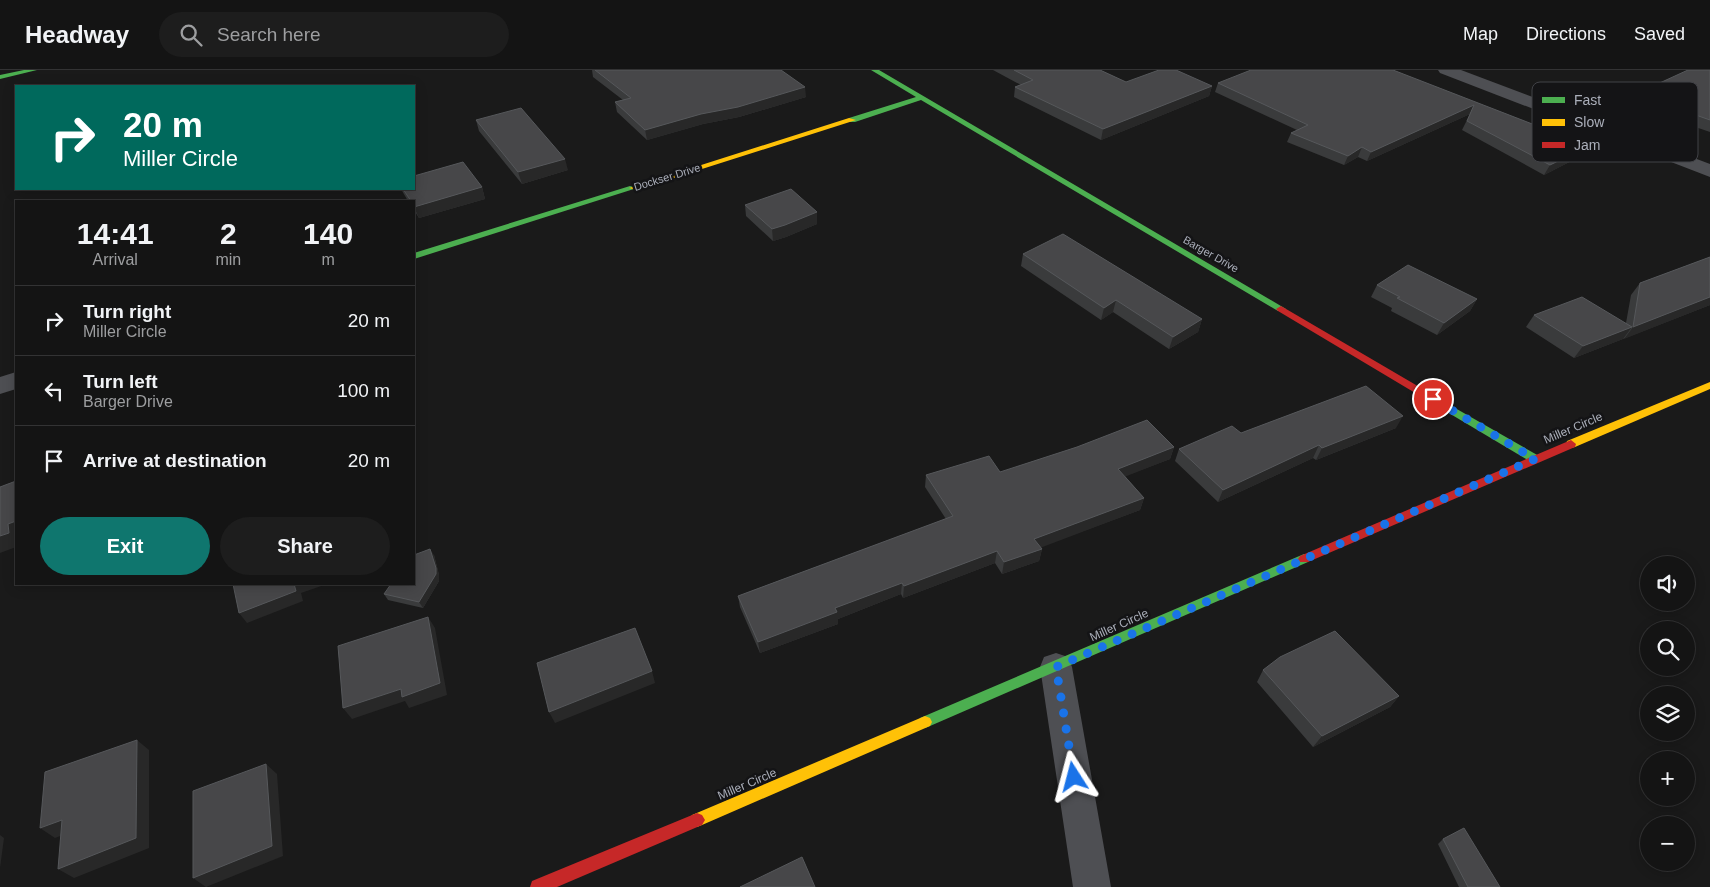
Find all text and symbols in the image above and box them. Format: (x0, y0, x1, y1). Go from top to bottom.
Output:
search box (159, 12, 509, 57)
text: Headway (25, 21, 129, 48)
icon: search (177, 21, 205, 49)
text: Search here (217, 24, 321, 45)
text: Map (1463, 24, 1498, 44)
text: Directions (1526, 24, 1606, 44)
text: Saved (1634, 24, 1685, 44)
legend (1532, 82, 1698, 162)
text: Fast (1574, 92, 1601, 108)
icon: right (40, 105, 105, 170)
text: 20 m (123, 105, 203, 144)
text: Slow (1574, 114, 1605, 130)
text: Jam (1574, 137, 1600, 153)
text: Miller Circle (123, 146, 238, 171)
street label: Dockser Drive (632, 161, 702, 193)
text: 14:41 (77, 217, 154, 250)
text: 2 (220, 217, 237, 250)
text: 140 (303, 217, 353, 250)
street label: Barger Drive (1181, 233, 1241, 275)
text: Arrival (93, 251, 138, 268)
text: min (215, 251, 241, 268)
text: m (321, 251, 335, 268)
text: Turn right (83, 301, 171, 322)
icon: right (40, 307, 68, 335)
text: 20 m (348, 310, 390, 331)
text: Miller Circle (83, 323, 167, 340)
text: Turn left (83, 371, 158, 392)
icon: left (40, 377, 68, 405)
pin (1412, 378, 1454, 420)
text: 100 m (337, 380, 390, 401)
icon: arrive (1419, 385, 1447, 413)
text: Barger Drive (83, 393, 173, 410)
street label: Miller Circle (1541, 409, 1605, 447)
icon: arrive (40, 447, 68, 475)
text: Arrive at destination (83, 450, 267, 471)
text: 20 m (348, 450, 390, 471)
button: Exit (40, 517, 210, 575)
button: Share (220, 517, 390, 575)
map controls (1640, 556, 1695, 871)
button: sound (1640, 556, 1695, 611)
street label: Miller Circle (1088, 606, 1151, 644)
button: search (1640, 621, 1695, 676)
button: layers (1640, 686, 1695, 741)
position arrow (1047, 750, 1099, 802)
button: + (1640, 751, 1695, 806)
street label: Miller Circle (715, 765, 779, 803)
button: − (1640, 816, 1695, 871)

